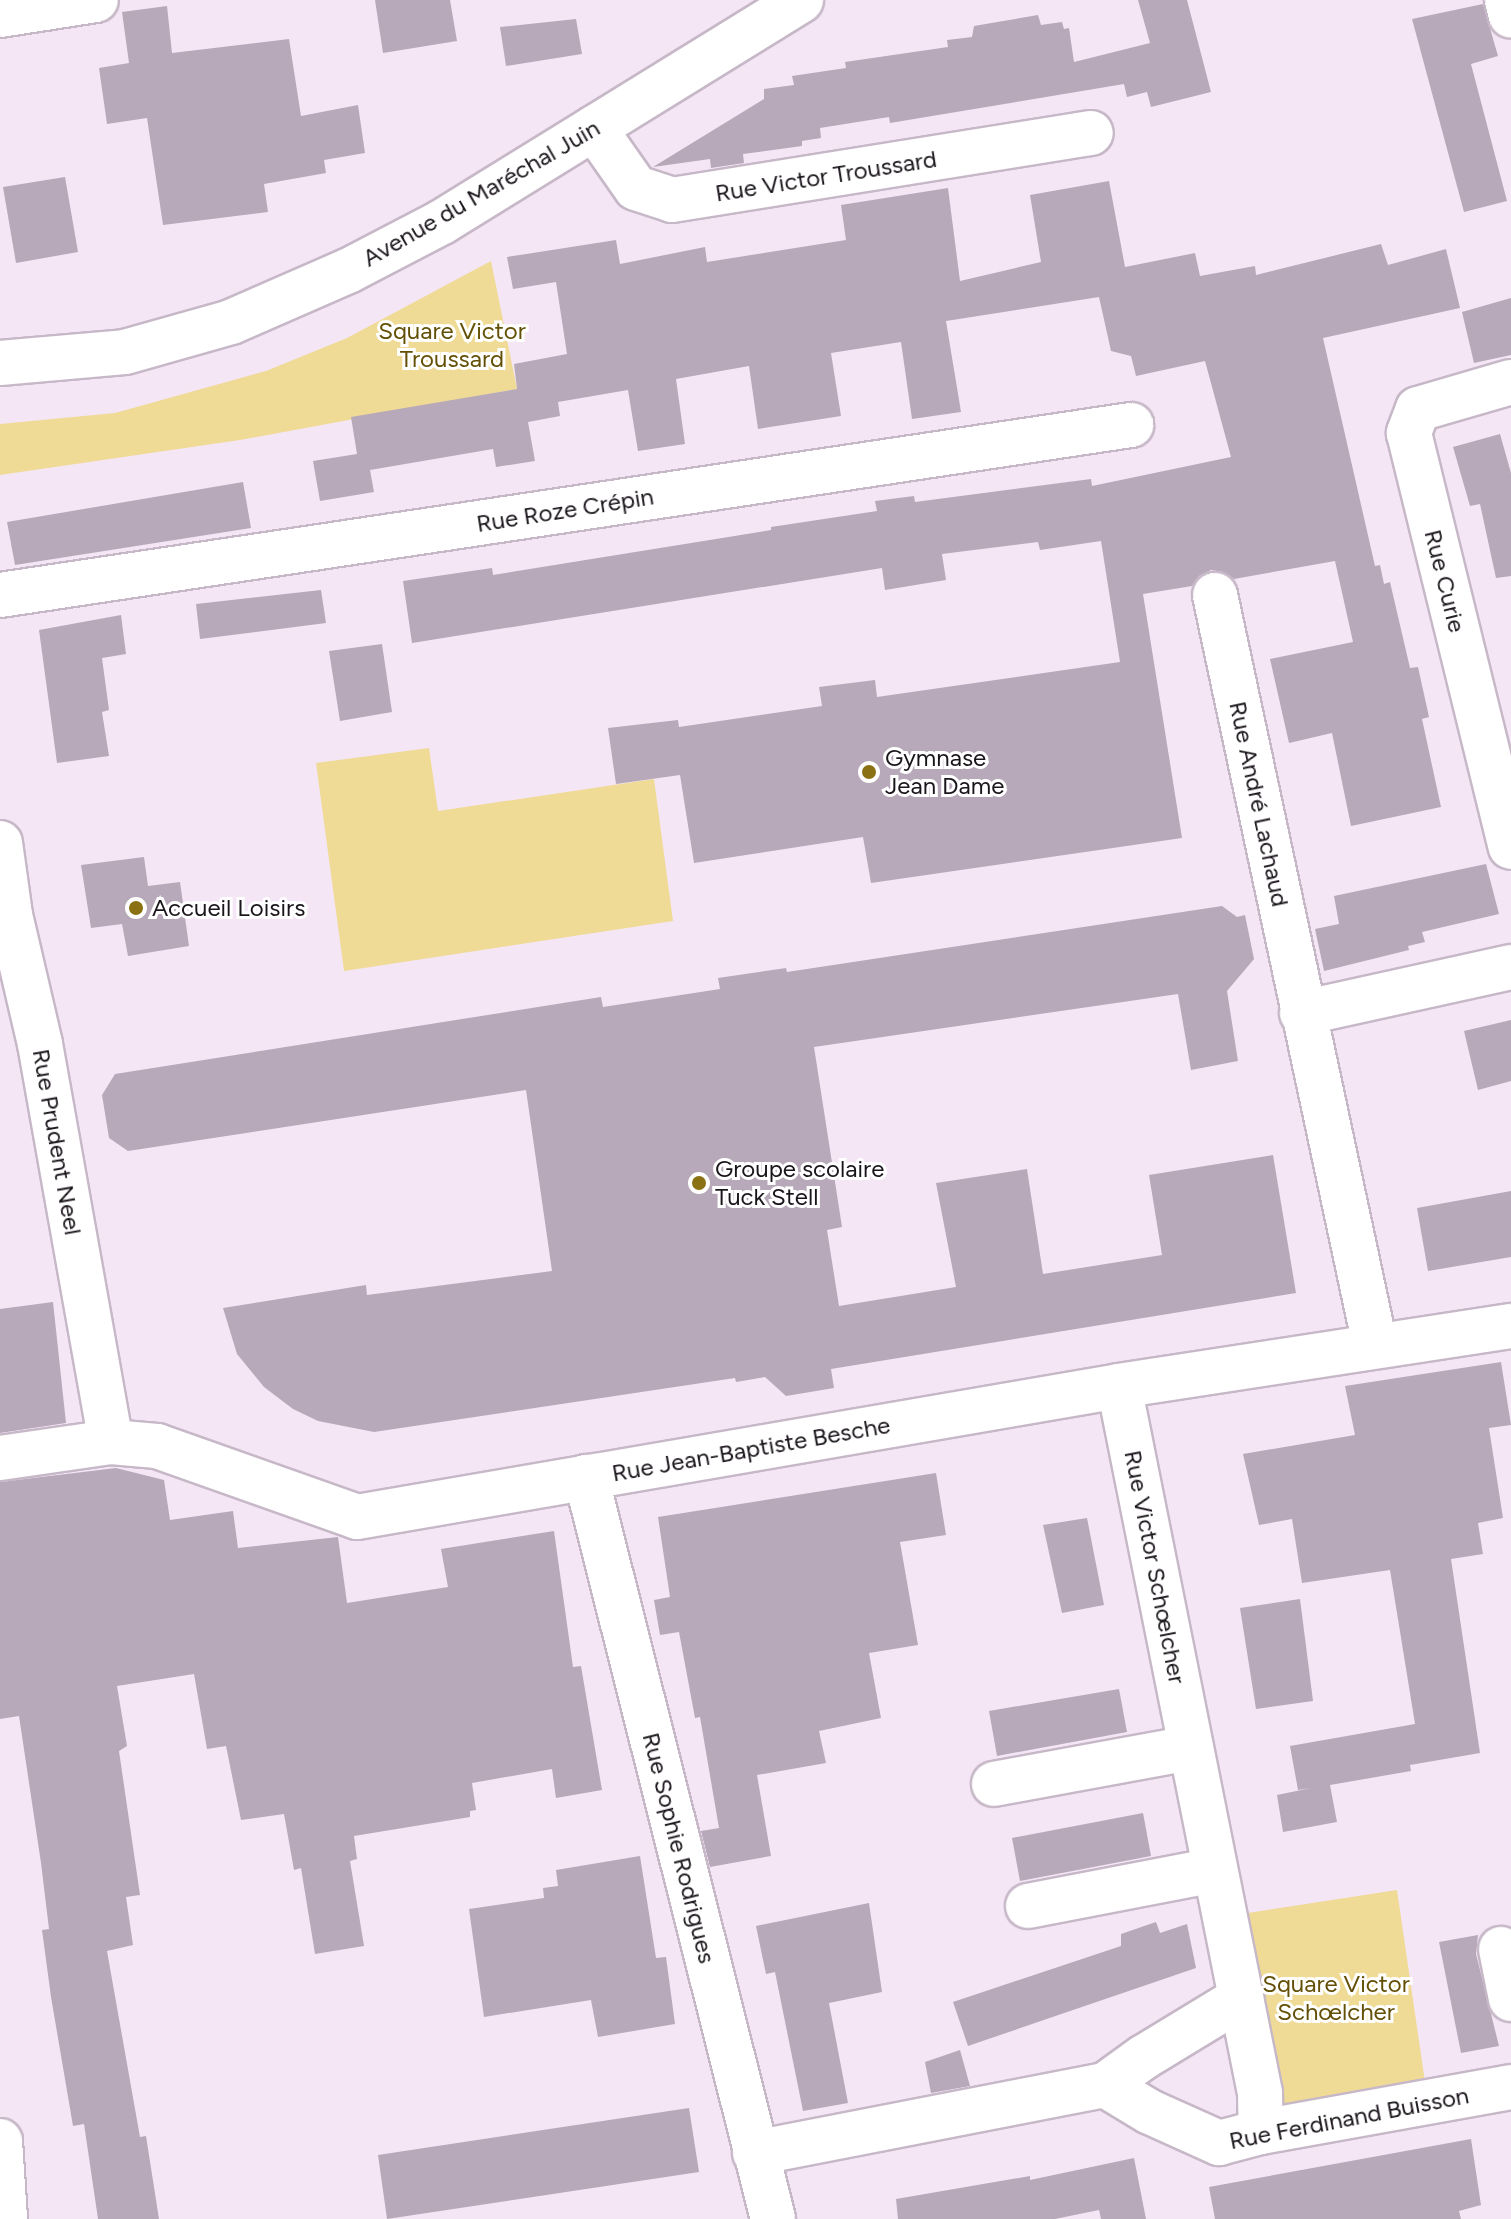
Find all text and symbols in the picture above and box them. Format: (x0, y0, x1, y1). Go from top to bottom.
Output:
street label: Avenue du Maréchal Juin (357, 113, 605, 273)
street label: Rue Victor Troussard (713, 144, 939, 208)
park label: Square Victor Troussard (378, 317, 526, 373)
street label: Rue Roze Crépin (474, 482, 656, 538)
street label: Rue Curie (1418, 527, 1472, 635)
street label: Rue André Lachaud (1223, 699, 1295, 909)
place label: Gymnase Jean Dame (885, 744, 1004, 800)
marker: Gymnase Jean Dame (860, 763, 878, 781)
place label: Accueil Loisirs (152, 894, 305, 922)
marker: Accueil Loisirs (127, 899, 145, 917)
street label: Rue Prudent Neel (26, 1047, 88, 1237)
place label: Groupe scolaire Tuck Stell (715, 1155, 884, 1211)
marker: Groupe scolaire Tuck Stell (690, 1174, 708, 1192)
street label: Rue Jean-Baptiste Besche (610, 1410, 892, 1488)
street label: Rue Victor Schœlcher (1118, 1448, 1192, 1686)
street label: Rue Sophie Rodrigues (636, 1730, 722, 1966)
park label: Square Victor Schœlcher (1262, 1970, 1410, 2026)
street label: Rue Ferdinand Buisson (1227, 2081, 1471, 2155)

